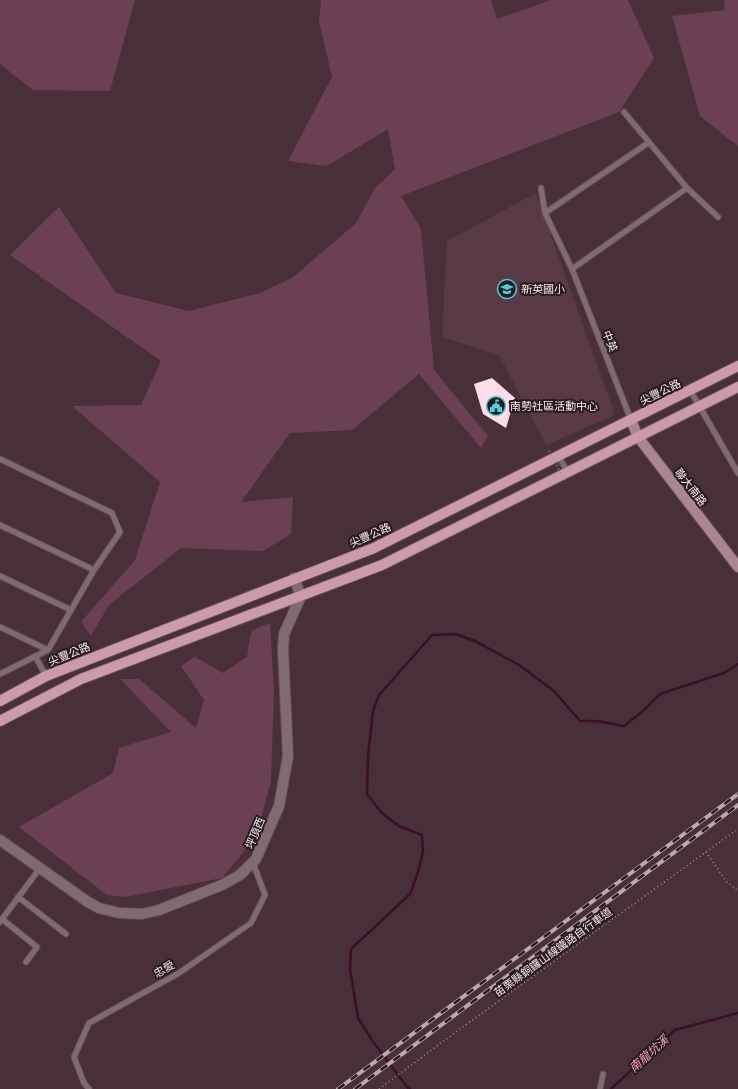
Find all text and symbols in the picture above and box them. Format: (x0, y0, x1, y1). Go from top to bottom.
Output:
school or university icon: 新英國小 (496, 278, 518, 300)
place label: 新英國小 (521, 281, 565, 297)
street label: 中英 (599, 328, 621, 354)
street label: 尖豐公路 (637, 375, 683, 409)
public building icon: 南勢社區活動中心 (485, 395, 507, 417)
place label: 南勢社區活動中心 (510, 398, 598, 414)
street label: 聯大南路 (671, 465, 711, 509)
street label: 尖豐公路 (347, 519, 393, 551)
street label: 尖豐公路 (46, 638, 92, 670)
street label: 坪頂西 (241, 815, 269, 851)
street label: 苗栗縣銅鑼山線鐵路自行車道 (490, 904, 616, 1000)
street label: 忠愛 (150, 957, 178, 981)
water label: 南龍坑溪 (625, 1030, 674, 1077)

